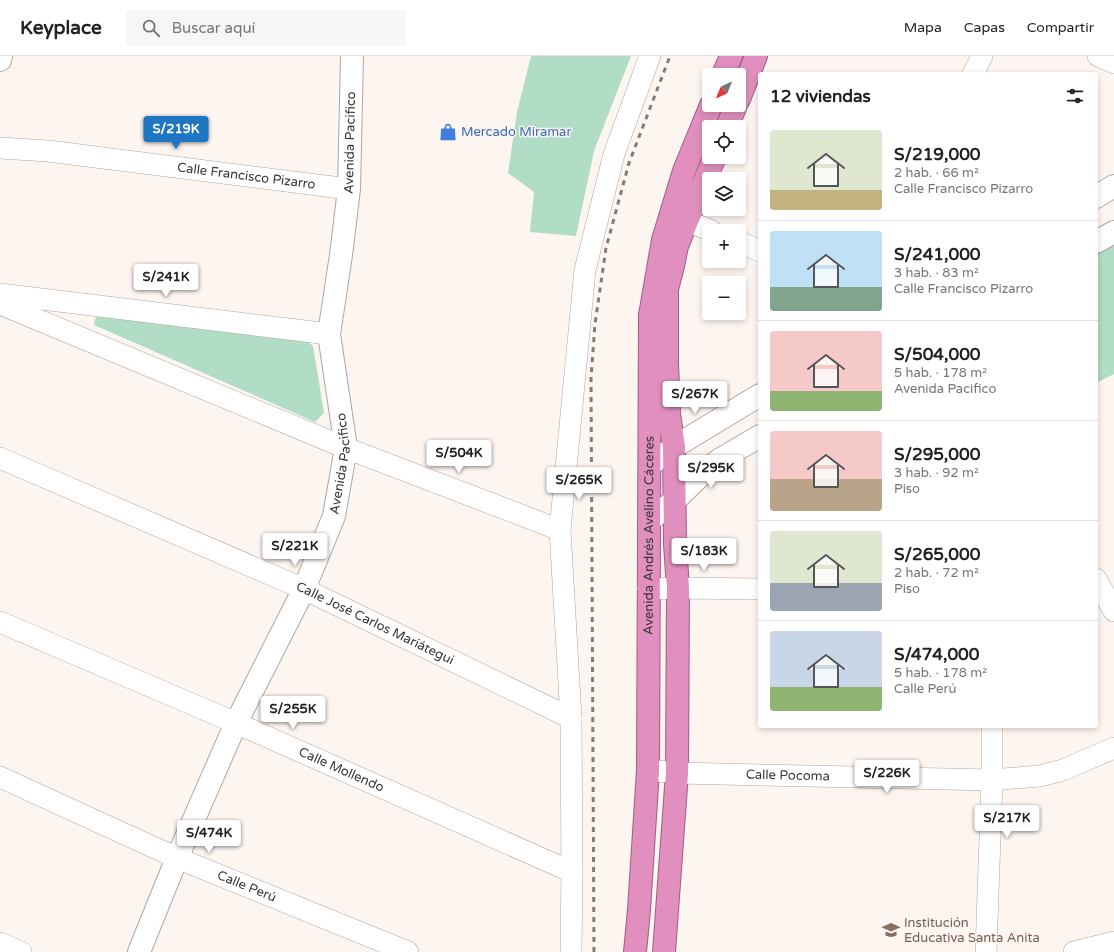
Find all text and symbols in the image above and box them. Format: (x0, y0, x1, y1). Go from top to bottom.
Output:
search box (126, 10, 406, 46)
text: Keyplace (20, 17, 102, 39)
icon: search (140, 17, 162, 39)
text: Buscar aquí (172, 19, 255, 37)
text: Mapa (904, 19, 942, 36)
text: Capas (964, 19, 1005, 36)
text: Compartir (1027, 19, 1094, 36)
north arrow (702, 68, 746, 112)
map controls (702, 68, 746, 320)
icon: filters (1064, 85, 1086, 107)
text: 12 viviendas (770, 86, 871, 107)
street label: Avenida Pacifico (340, 91, 359, 195)
pin: S/219K (143, 116, 209, 150)
button: locate (702, 120, 746, 164)
text: S/219K (153, 121, 199, 137)
shop icon: Mercado Miramar (438, 122, 458, 142)
place label: Mercado Miramar (461, 124, 571, 140)
text: S/219,000 (894, 144, 980, 165)
icon: home (802, 146, 850, 194)
street label: Calle Francisco Pizarro (176, 159, 317, 193)
text: 2 hab. · 66 m² (894, 165, 979, 181)
button: layers (702, 172, 746, 216)
text: Calle Francisco Pizarro (894, 181, 1033, 197)
button: + (702, 224, 746, 268)
text: S/241,000 (894, 244, 980, 265)
icon: home (802, 247, 850, 295)
pin: S/241K (133, 264, 199, 298)
text: 3 hab. · 83 m² (894, 265, 979, 281)
text: S/241K (143, 269, 189, 285)
button: − (702, 276, 746, 320)
text: Calle Francisco Pizarro (894, 281, 1033, 297)
text: S/504,000 (894, 344, 980, 365)
icon: home (802, 347, 850, 395)
text: 5 hab. · 178 m² (894, 365, 987, 381)
pin: S/267K (662, 381, 728, 415)
text: Avenida Pacifico (894, 381, 996, 397)
text: S/267K (672, 386, 718, 402)
street label: Avenida Pacifico (326, 412, 354, 516)
street label: Avenida Andrés Avelino Cáceres (641, 436, 657, 635)
pin: S/504K (426, 440, 492, 474)
text: S/295,000 (894, 444, 980, 465)
text: S/504K (436, 445, 482, 461)
icon: home (802, 447, 850, 495)
pin: S/295K (678, 455, 744, 489)
text: S/295K (688, 460, 734, 476)
text: 3 hab. · 92 m² (894, 465, 979, 481)
pin: S/265K (546, 467, 612, 501)
text: S/265K (556, 472, 602, 488)
text: Piso (894, 481, 920, 497)
pin: S/221K (262, 533, 328, 567)
text: S/221K (272, 538, 318, 554)
pin: S/183K (671, 538, 737, 572)
text: S/183K (681, 543, 727, 559)
text: S/265,000 (894, 544, 980, 565)
icon: home (802, 547, 850, 595)
text: 2 hab. · 72 m² (894, 565, 979, 581)
street label: Calle José Carlos Mariátegui (294, 579, 457, 668)
text: Piso (894, 581, 920, 597)
text: S/474,000 (894, 644, 979, 665)
icon: home (802, 647, 850, 695)
text: 5 hab. · 178 m² (894, 665, 987, 681)
text: Calle Perú (894, 681, 956, 697)
pin: S/255K (260, 696, 326, 730)
text: S/255K (270, 701, 316, 717)
street label: Calle Mollendo (296, 744, 387, 796)
pin: S/226K (854, 760, 920, 794)
text: S/226K (864, 765, 910, 781)
street label: Calle Pocoma (746, 767, 830, 784)
pin: S/217K (974, 805, 1040, 839)
text: S/217K (984, 810, 1030, 826)
pin: S/474K (176, 820, 242, 854)
text: S/474K (186, 825, 232, 841)
street label: Calle Perú (215, 867, 279, 906)
place label: Institución Educativa Santa Anita (904, 915, 1040, 946)
school or university icon: Institución Educativa Santa Anita (881, 920, 901, 940)

